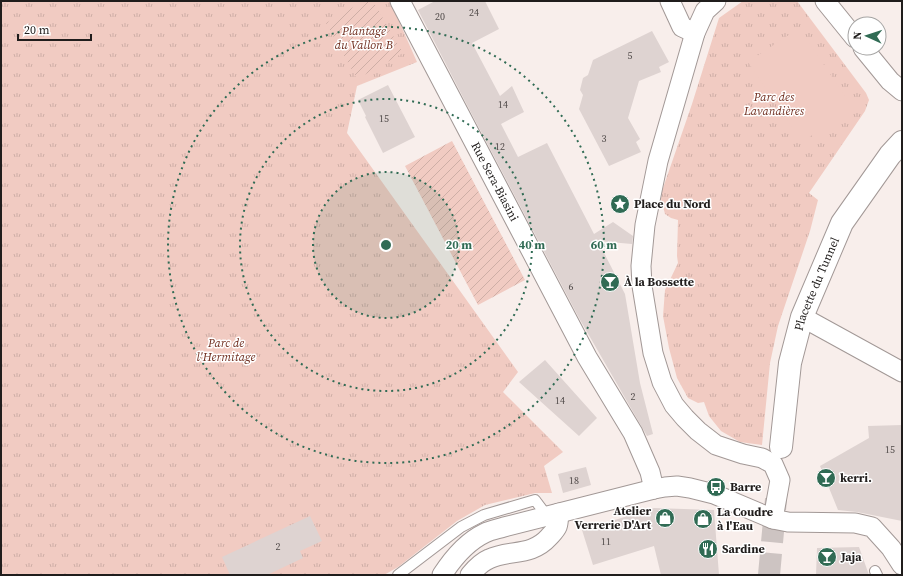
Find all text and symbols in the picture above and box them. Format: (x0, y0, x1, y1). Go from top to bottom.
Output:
house number: 24 (469, 6, 479, 19)
house number: 20 (435, 10, 445, 23)
scale bar (18, 16, 91, 42)
north arrow (847, 16, 887, 56)
text: 20 m (24, 22, 50, 38)
park label: Plantage du Vallon B (335, 23, 393, 53)
text: N (850, 31, 865, 40)
house number: 5 (628, 49, 633, 62)
park label: Parc des Lavandières (743, 89, 805, 119)
house number: 14 (498, 98, 508, 111)
house number: 15 (379, 112, 389, 125)
house number: 3 (602, 132, 607, 145)
street label: Rue Sera-Biasini (467, 139, 522, 224)
house number: 12 (495, 140, 505, 153)
place icon: Place du Nord (609, 193, 631, 215)
place label: Place du Nord (634, 196, 711, 212)
street label: Placette du Tunnel (791, 234, 843, 333)
text: 20 m (446, 237, 472, 253)
text: 40 m (519, 237, 545, 253)
text: 60 m (591, 237, 617, 253)
centre of rings (379, 238, 393, 252)
bar icon: À la Bossette (599, 271, 621, 293)
place label: À la Bossette (624, 274, 694, 290)
house number: 6 (569, 280, 574, 293)
park label: Parc de l'Hermitage (197, 335, 256, 365)
house number: 2 (631, 390, 636, 403)
house number: 14 (555, 394, 565, 407)
house number: 15 (885, 443, 895, 456)
bar icon: kerri. (815, 467, 837, 489)
place label: kerri. (840, 470, 872, 486)
house number: 18 (569, 474, 579, 487)
bus stop icon: Barre (705, 476, 727, 498)
place label: Barre (730, 479, 761, 495)
place label: Atelier Verrerie D'Art (575, 503, 652, 533)
place label: La Coudre à l'Eau (717, 504, 773, 534)
shop icon: Atelier Verrerie D'Art (654, 507, 676, 529)
shop icon: La Coudre à l'Eau (692, 508, 714, 530)
house number: 11 (601, 535, 611, 548)
restaurant icon: Sardine (697, 538, 719, 560)
house number: 2 (276, 540, 281, 553)
place label: Sardine (722, 541, 765, 557)
bar icon: Jaja (816, 546, 838, 568)
place label: Jaja (840, 549, 862, 565)

